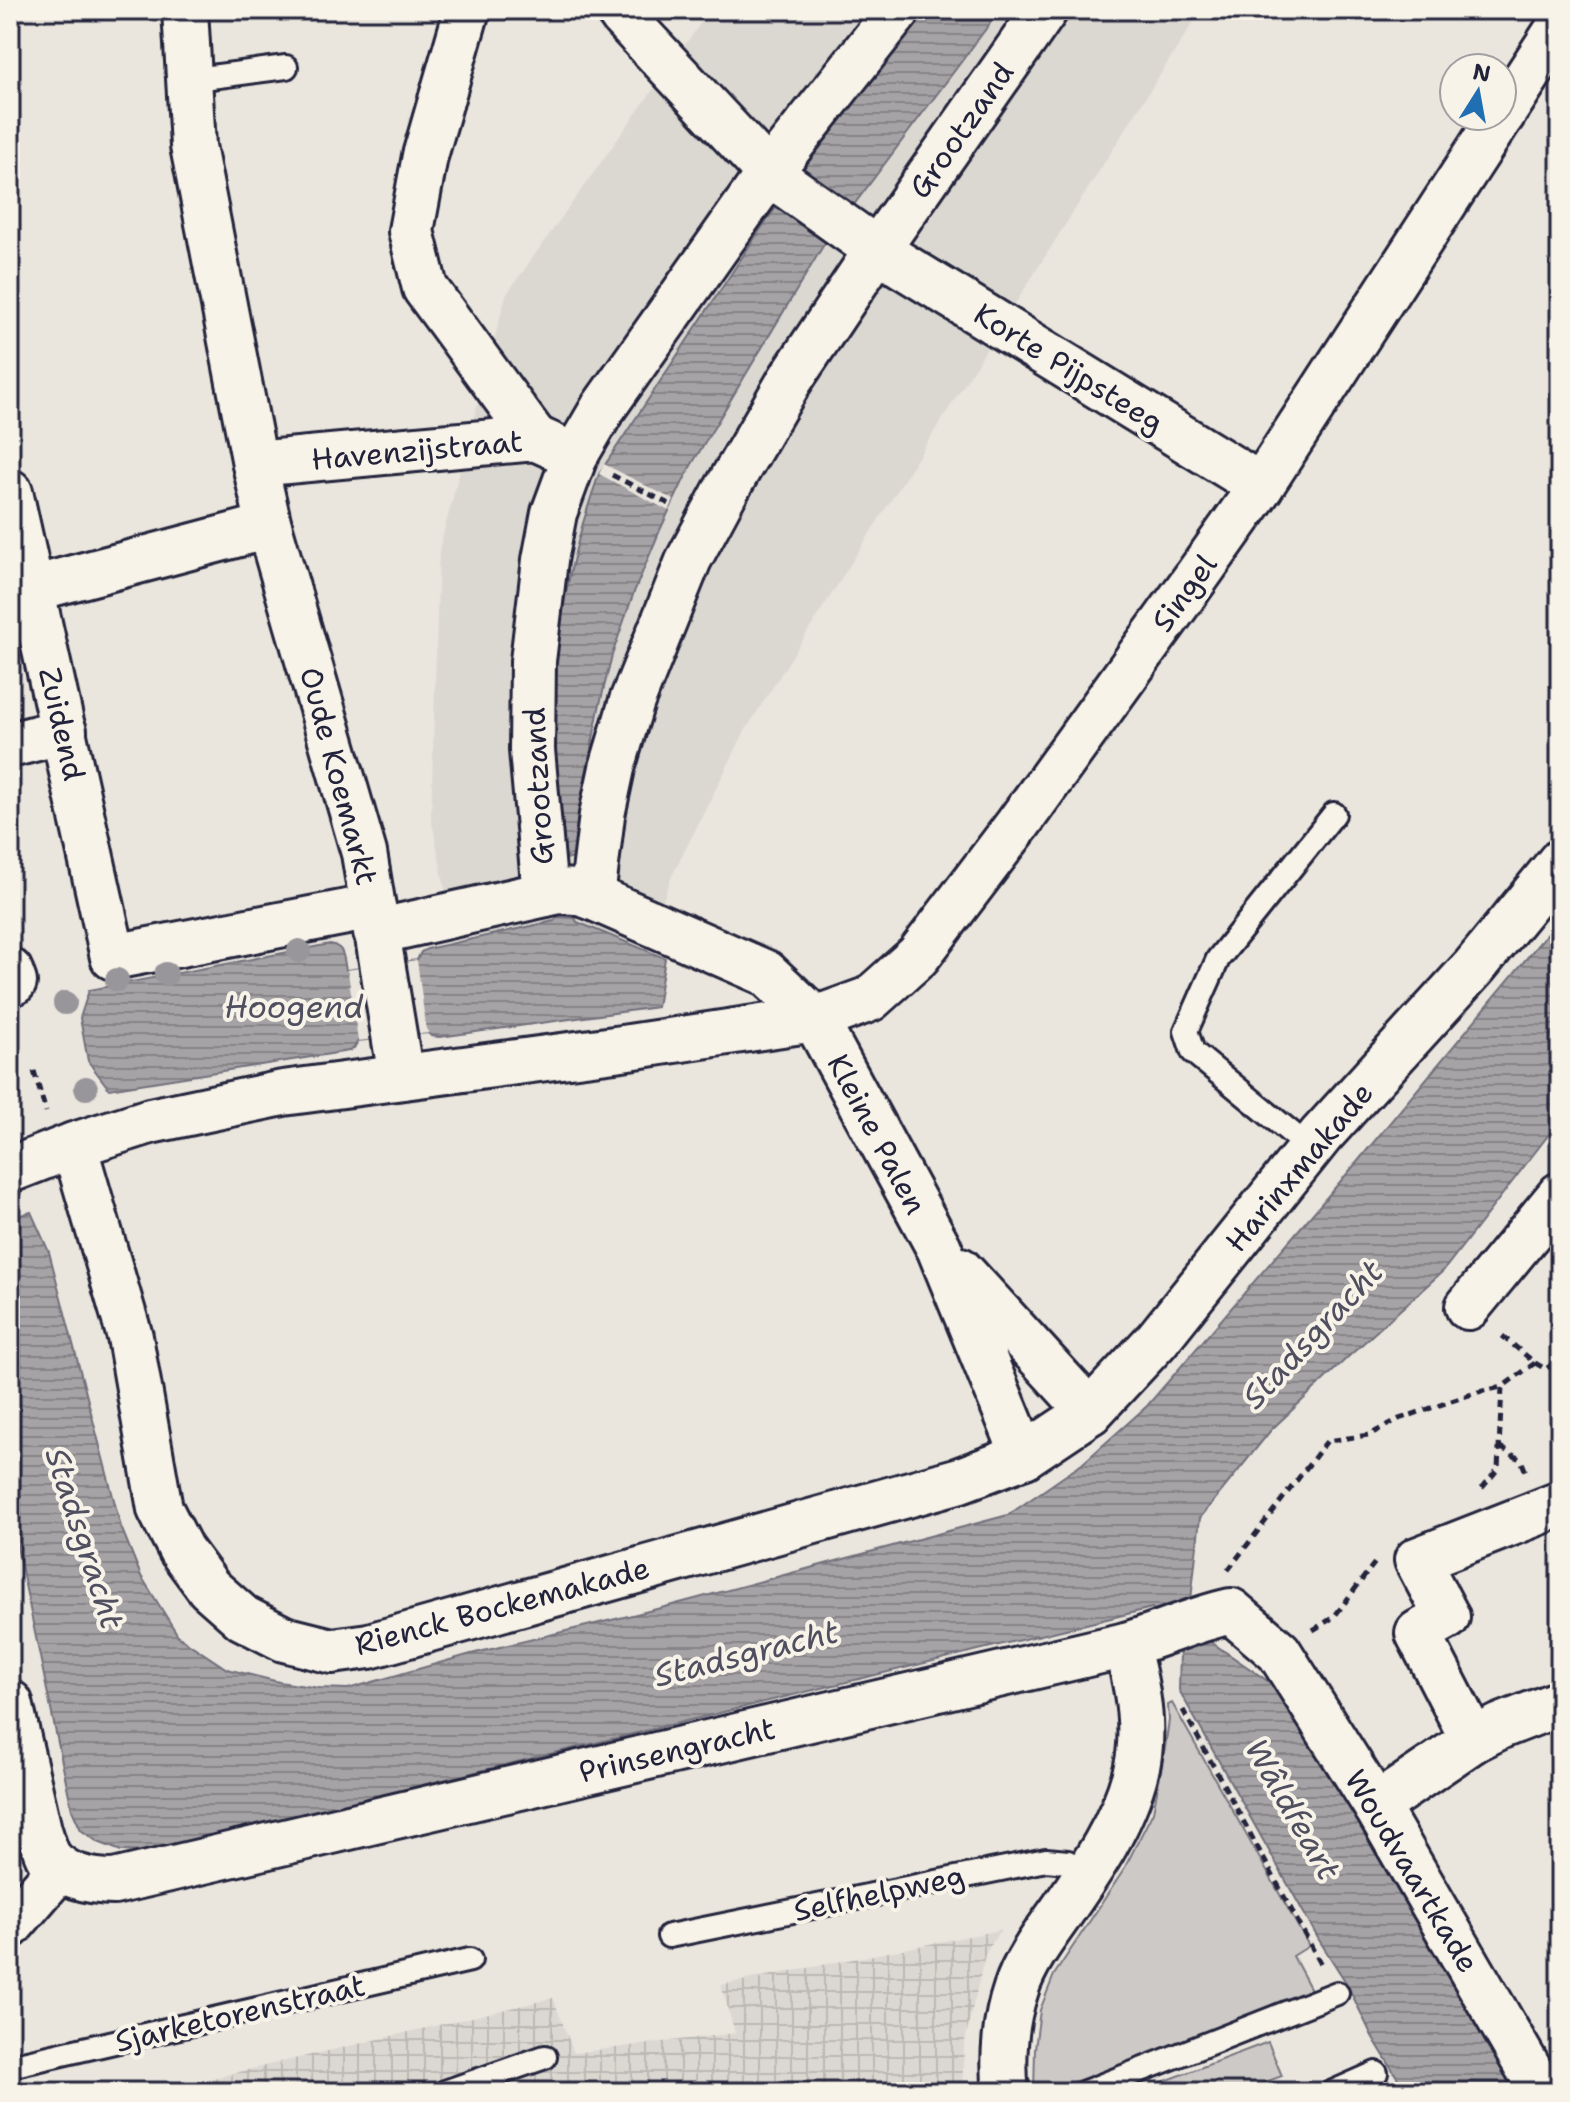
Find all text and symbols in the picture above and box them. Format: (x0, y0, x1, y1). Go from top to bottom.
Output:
north arrow (1438, 52, 1518, 132)
street label: Grootzand (899, 54, 1023, 206)
text: N (1470, 57, 1493, 89)
street label: Korte Pijpsteeg (966, 293, 1172, 443)
street label: Havenzijstraat (310, 420, 524, 480)
street label: Singel (1142, 546, 1226, 640)
street label: Oude Koemarkt (290, 662, 388, 890)
street label: Zuidend (29, 663, 95, 785)
street label: Grootzand (513, 706, 563, 866)
water label: Hoogend (224, 985, 364, 1028)
street label: Kleine Palen (818, 1047, 936, 1221)
street label: Harinxmakade (1216, 1073, 1382, 1261)
water label: Stadsgracht (1232, 1250, 1392, 1418)
water label: Stadsgracht (35, 1442, 135, 1634)
street label: Rienck Bockemakade (350, 1547, 654, 1665)
water label: Stadsgracht (649, 1609, 843, 1697)
street label: Prinsengracht (575, 1708, 779, 1792)
water label: Wâldfeart (1235, 1730, 1351, 1888)
street label: Woudvaartkade (1335, 1762, 1489, 1980)
street label: Selfhelpweg (790, 1855, 968, 1931)
street label: Sjarketorenstraat (111, 1964, 369, 2062)

